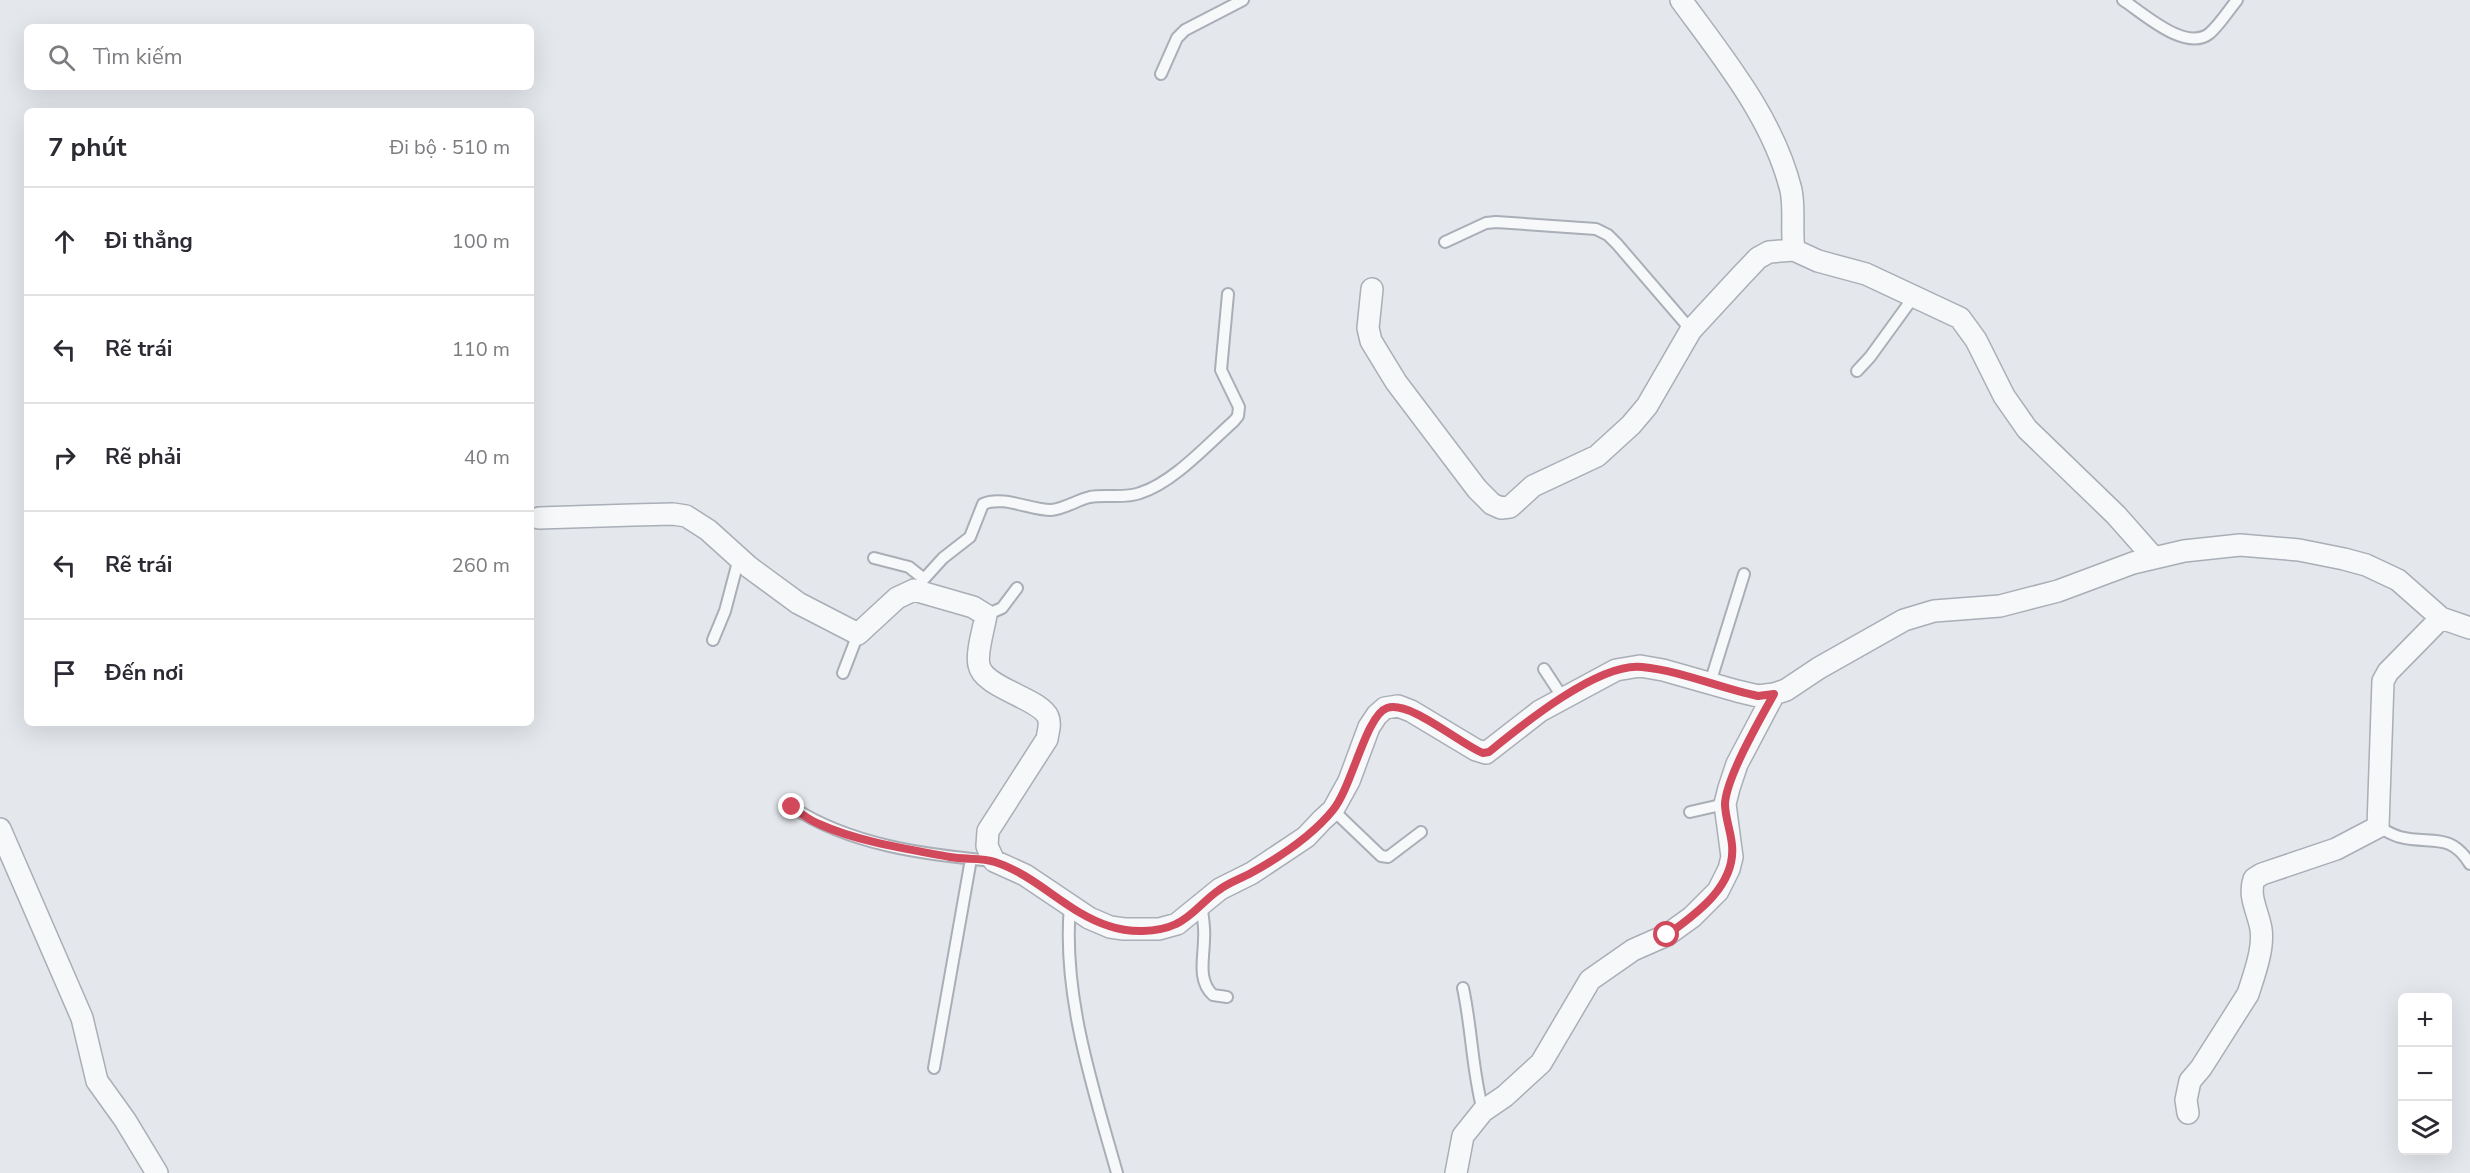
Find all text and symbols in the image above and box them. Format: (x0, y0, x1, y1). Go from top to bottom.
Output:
search box (24, 24, 534, 90)
icon: search (45, 41, 78, 74)
text: Tìm kiếm (93, 42, 182, 72)
text: 7 phút (48, 130, 126, 165)
text: Đi bộ · 510 m (390, 134, 510, 161)
icon: ahead (48, 225, 81, 258)
text: Đi thẳng (105, 226, 193, 256)
text: 100 m (452, 228, 510, 255)
icon: left (48, 333, 81, 366)
text: Rẽ trái (105, 334, 172, 364)
text: 110 m (452, 336, 510, 363)
icon: right (48, 441, 81, 474)
text: Rẽ phải (105, 442, 181, 472)
text: 40 m (464, 444, 510, 471)
icon: left (48, 549, 81, 582)
text: Rẽ trái (105, 550, 172, 580)
text: 260 m (452, 552, 510, 579)
icon: arrive (48, 657, 81, 690)
text: Đến nơi (105, 658, 184, 688)
route end (778, 793, 804, 819)
route start (1653, 921, 1679, 947)
map controls (2398, 993, 2452, 1155)
button: + (2398, 993, 2452, 1047)
button: − (2398, 1047, 2452, 1101)
button: layers (2398, 1101, 2452, 1155)

